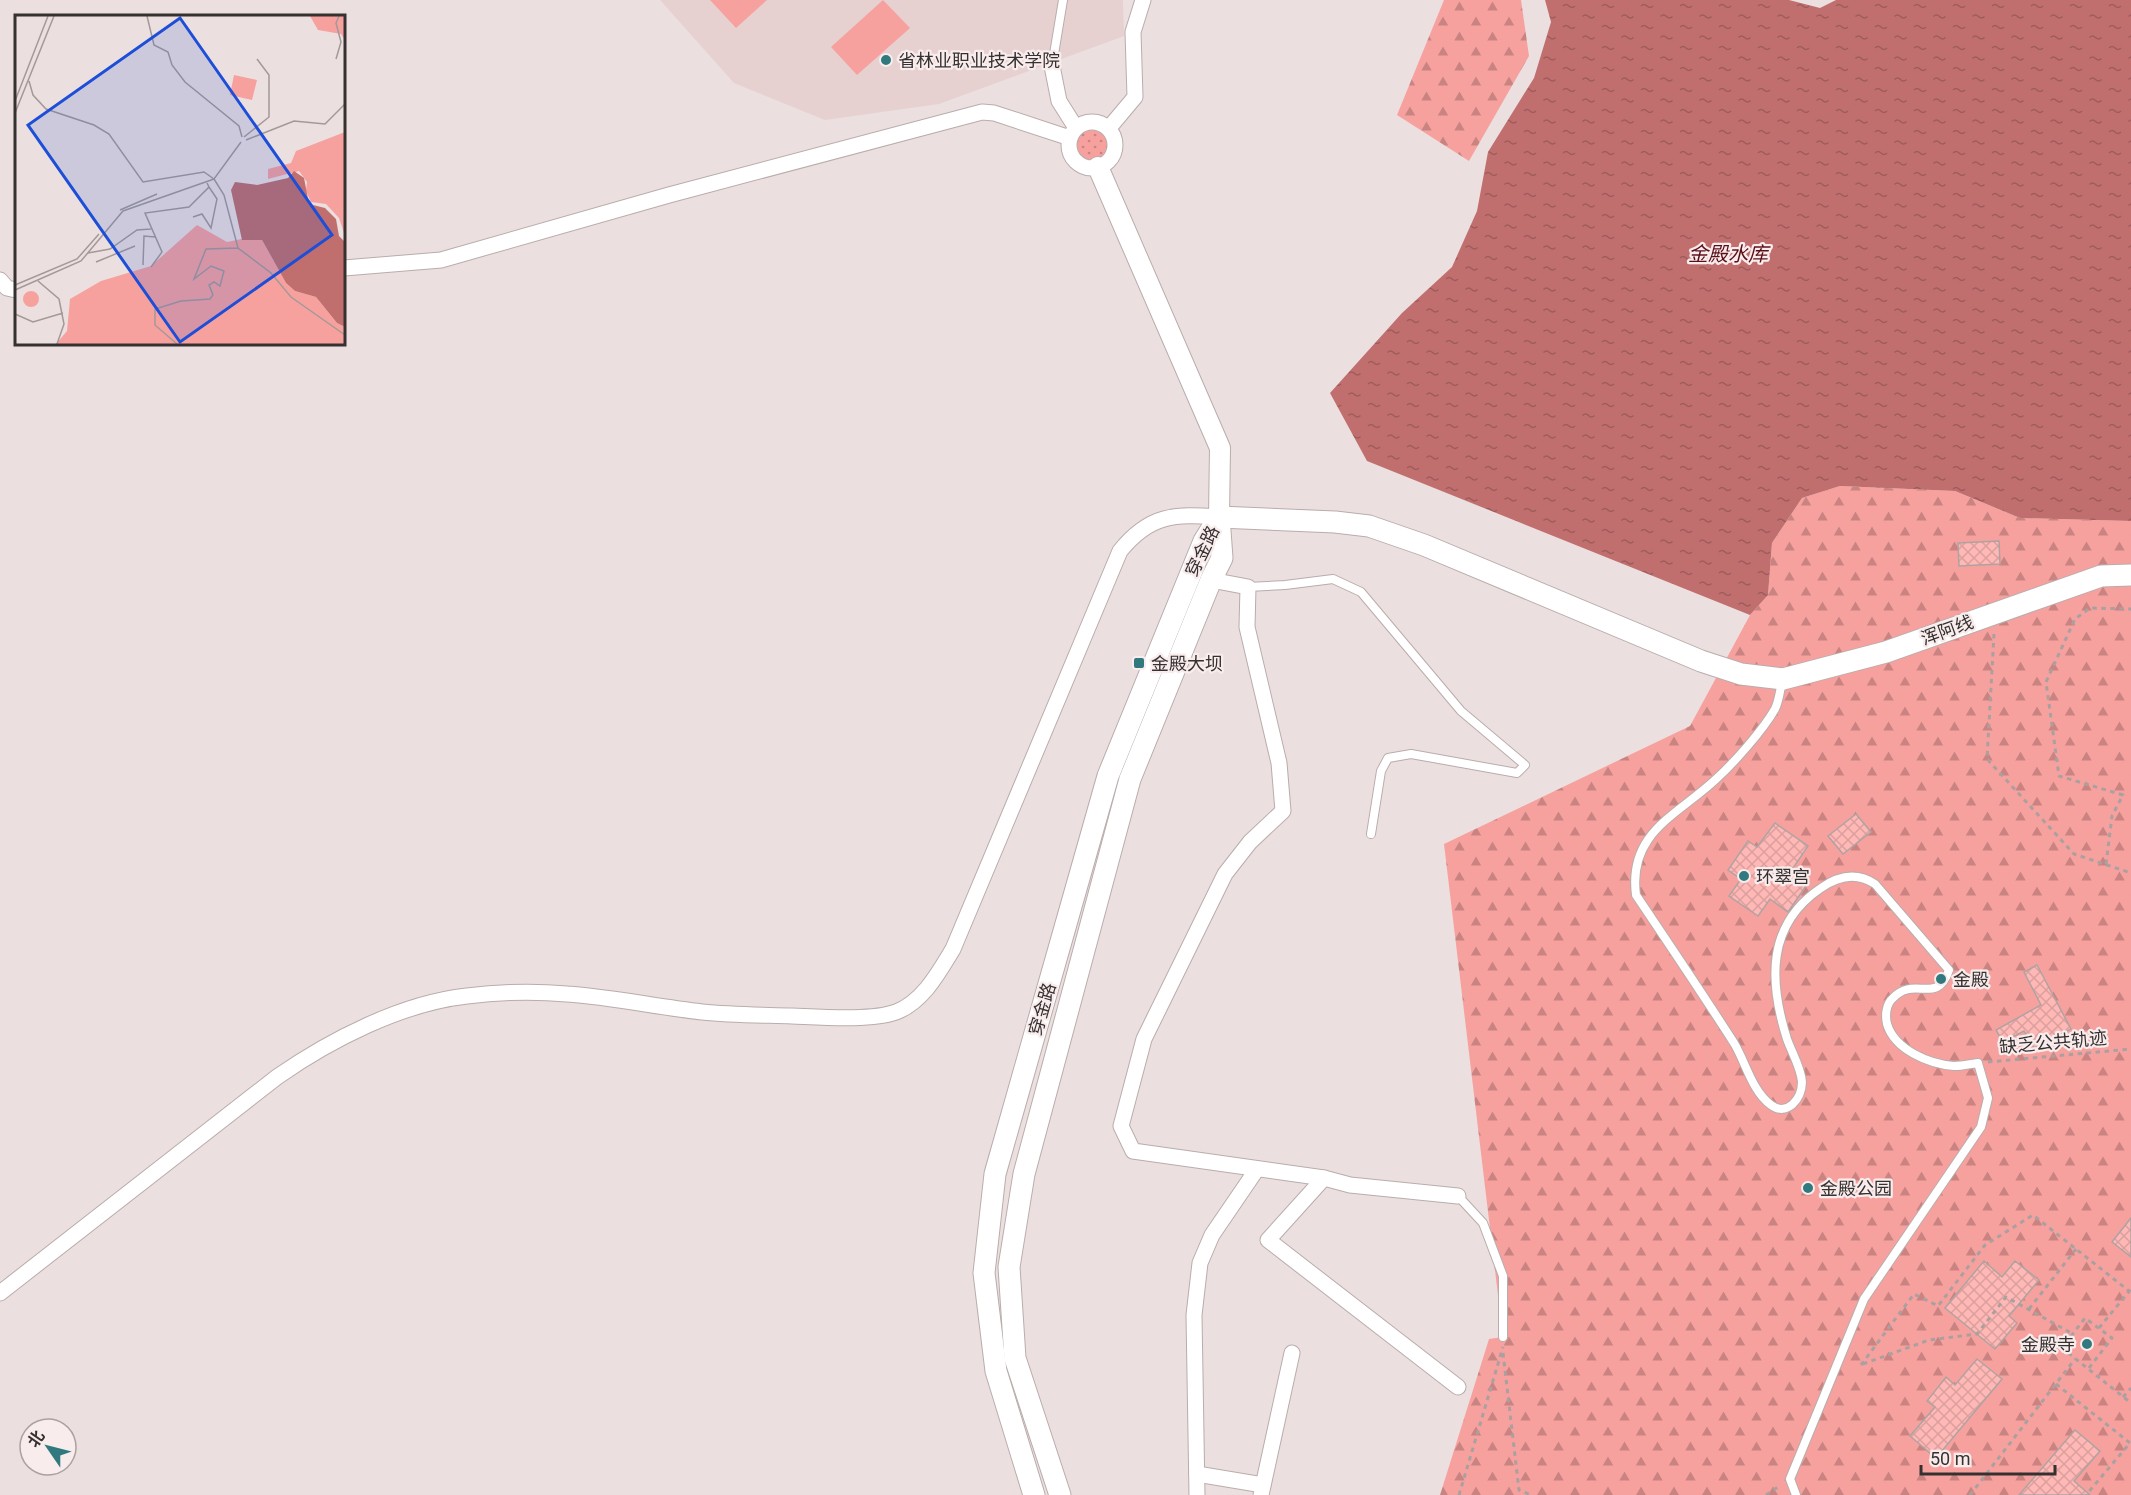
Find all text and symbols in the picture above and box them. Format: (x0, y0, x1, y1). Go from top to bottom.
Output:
inset map (15, 15, 345, 345)
place label: 省林业职业技术学院 (898, 50, 1060, 71)
marker: 省林业职业技术学院 (879, 53, 893, 67)
water label: 金殿水库 (1688, 242, 1771, 266)
street label: 穿金路 (1181, 522, 1223, 580)
street label: 浑阿线 (1918, 611, 1976, 649)
place label: 金殿大坝 (1151, 653, 1223, 674)
marker: 金殿大坝 (1132, 656, 1146, 670)
place label: 环翠宫 (1756, 866, 1810, 887)
marker: 环翠宫 (1737, 869, 1751, 883)
place label: 金殿 (1953, 969, 1989, 990)
marker: 金殿 (1934, 972, 1948, 986)
street label: 穿金路 (1024, 980, 1060, 1038)
street label: 缺乏公共轨迹 (1998, 1027, 2108, 1057)
place label: 金殿公园 (1820, 1178, 1892, 1199)
marker: 金殿公园 (1801, 1181, 1815, 1195)
place label: 金殿寺 (2021, 1334, 2075, 1355)
marker: 金殿寺 (2080, 1337, 2094, 1351)
north arrow (18, 1417, 78, 1477)
text: 北 (24, 1427, 48, 1451)
scale bar (1921, 1438, 2054, 1476)
text: 50 m (1930, 1448, 1970, 1469)

